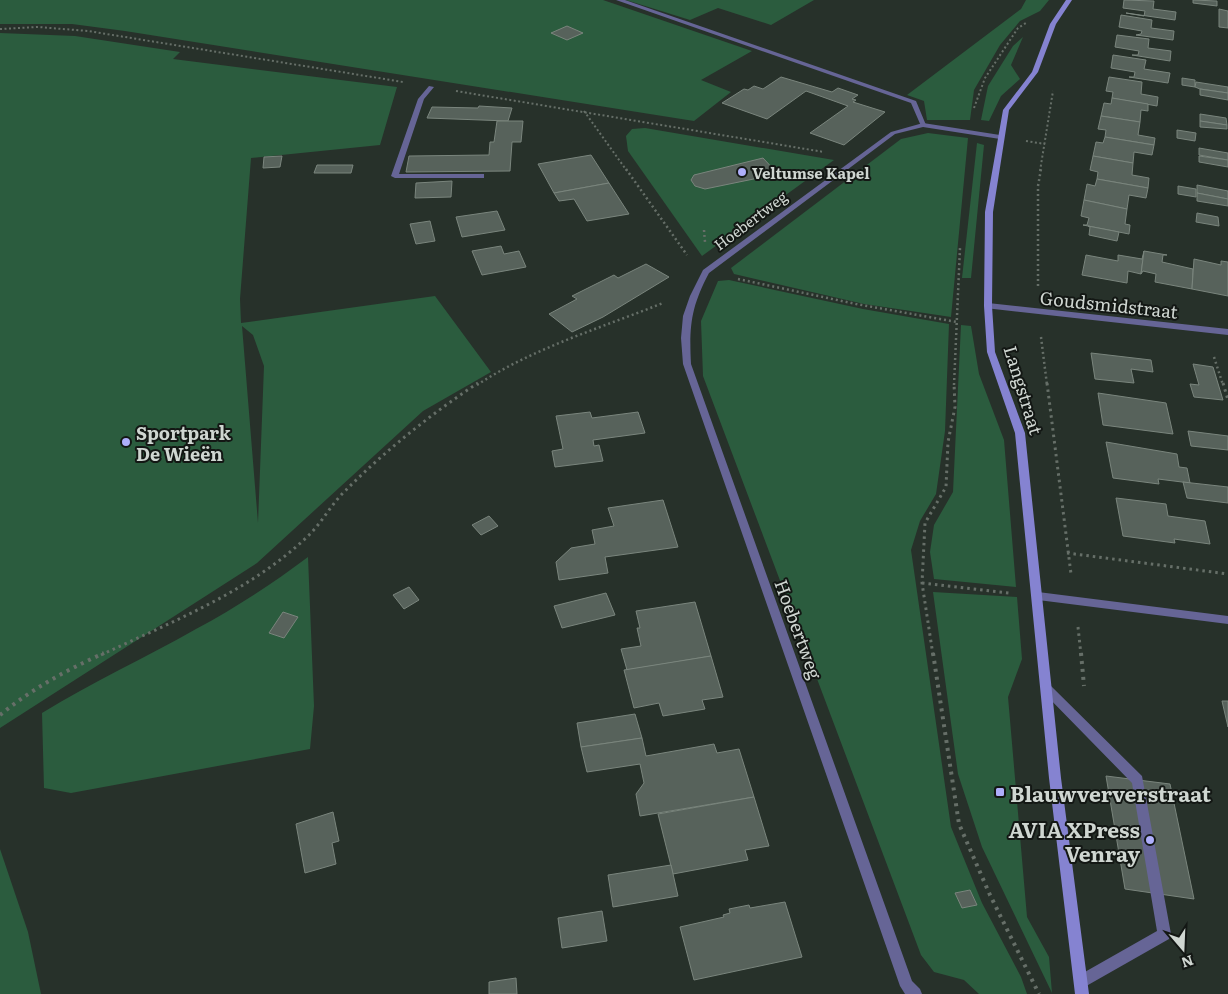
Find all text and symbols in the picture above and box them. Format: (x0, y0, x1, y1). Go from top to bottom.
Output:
place label: Veltumse Kapel (752, 161, 870, 184)
marker: Veltumse Kapel (736, 166, 748, 178)
street label: Hoebertweg (708, 184, 792, 255)
street label: Goudsmidstraat (1039, 283, 1180, 325)
street label: Langstraat (998, 342, 1051, 439)
place label: Sportpark De Wieën (136, 419, 232, 467)
marker: Sportpark De Wieën (120, 436, 132, 448)
street label: Hoebertweg (768, 575, 830, 684)
place label: Blauwververstraat (1010, 777, 1212, 808)
marker: Blauwververstraat (994, 786, 1006, 798)
place label: AVIA XPress Venray (1009, 813, 1140, 868)
marker: AVIA XPress Venray (1144, 834, 1156, 846)
north arrow (1158, 924, 1208, 974)
text: N (1179, 951, 1196, 974)

